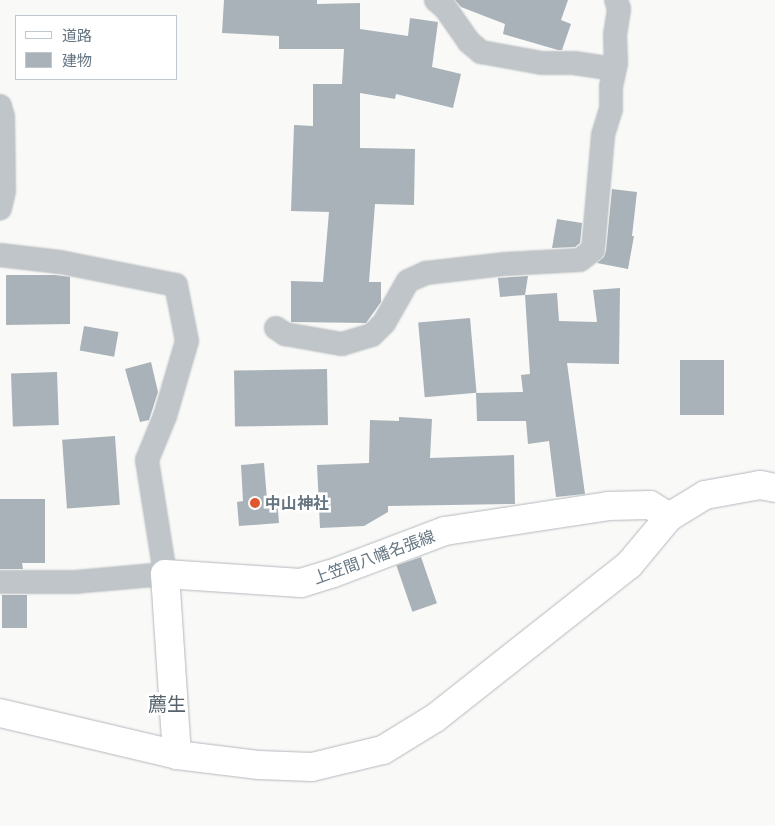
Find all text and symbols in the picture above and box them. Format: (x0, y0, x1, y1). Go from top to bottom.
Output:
legend (15, 15, 178, 80)
text: 道路 (62, 26, 92, 44)
text: 建物 (62, 51, 92, 69)
place label: 中山神社 (265, 493, 329, 513)
marker: 中山神社 (249, 497, 261, 509)
street label: 上笠間八幡名張線 (311, 526, 437, 588)
district label: 薦生 (148, 693, 186, 715)

